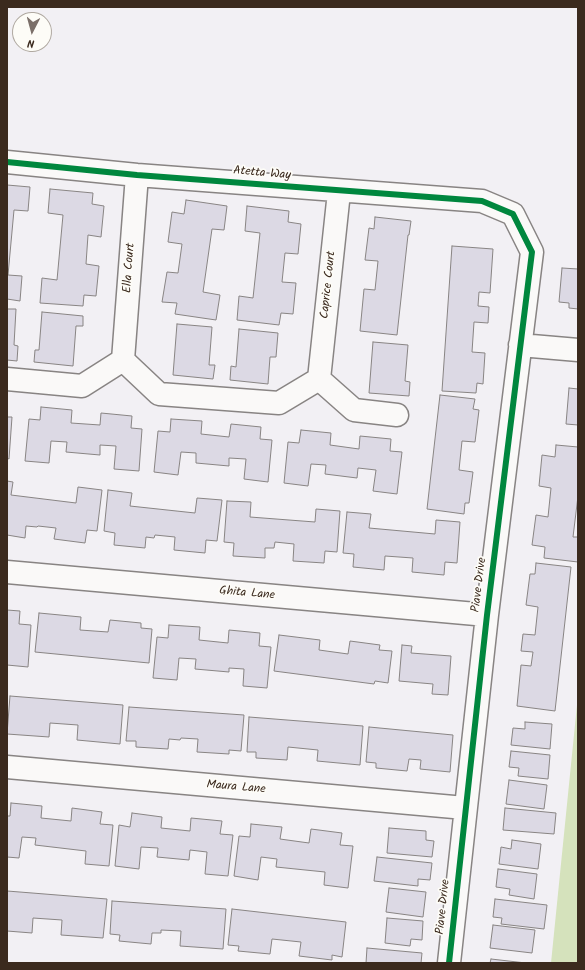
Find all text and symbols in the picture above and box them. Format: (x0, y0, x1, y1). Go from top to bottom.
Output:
north arrow (12, 12, 52, 52)
text: N (26, 34, 35, 52)
street label: Atetta Way (233, 164, 291, 184)
street label: Ella Court (121, 242, 139, 294)
street label: Caprice Court (318, 250, 340, 320)
street label: Piave Drive (469, 557, 491, 613)
street label: Ghita Lane (219, 584, 275, 604)
street label: Maura Lane (206, 778, 266, 798)
street label: Piave Drive (434, 879, 454, 935)

